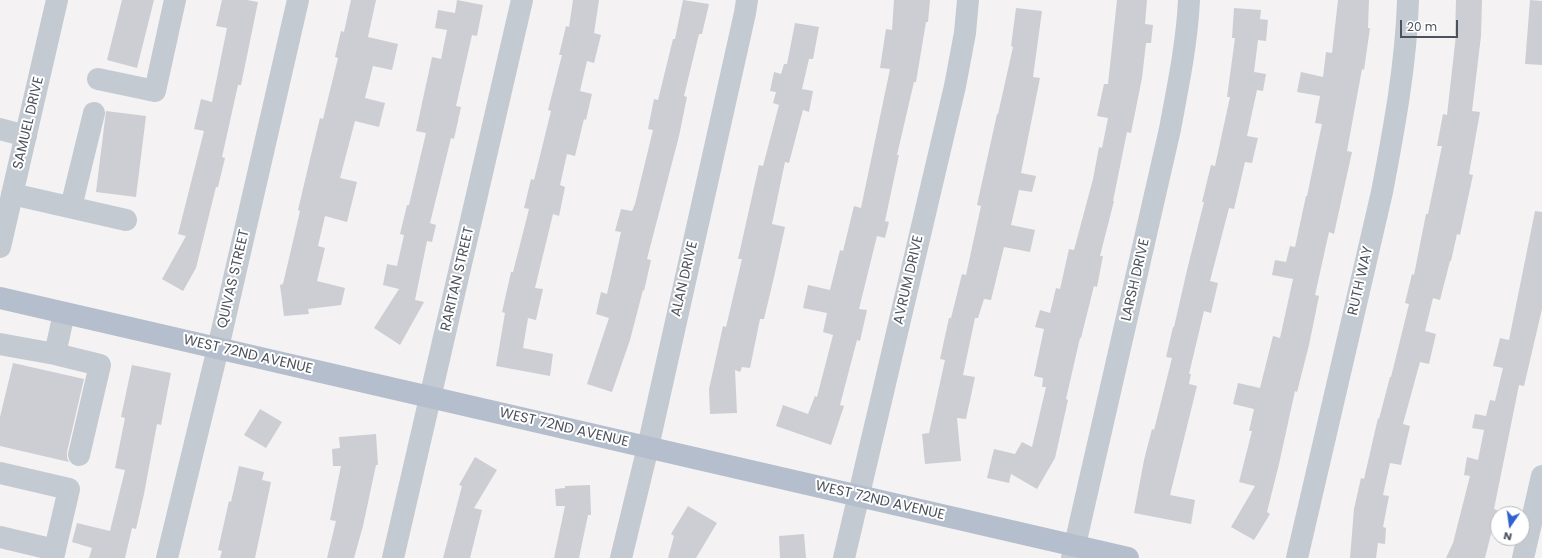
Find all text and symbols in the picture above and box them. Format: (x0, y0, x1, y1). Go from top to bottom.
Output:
scale bar (1402, 12, 1460, 38)
text: 20 m (1407, 18, 1437, 35)
street label: SAMUEL DRIVE (10, 75, 48, 171)
street label: RARITAN STREET (438, 225, 478, 333)
street label: QUIVAS STREET (214, 228, 254, 330)
street label: AVRUM DRIVE (891, 234, 927, 326)
street label: LARSH DRIVE (1118, 237, 1154, 323)
street label: ALAN DRIVE (668, 240, 702, 318)
street label: RUTH WAY (1345, 245, 1377, 317)
street label: WEST 72ND AVENUE (182, 332, 314, 378)
street label: WEST 72ND AVENUE (498, 405, 630, 451)
street label: WEST 72ND AVENUE (814, 478, 946, 524)
north arrow (1490, 506, 1530, 546)
text: N (1502, 528, 1513, 545)

